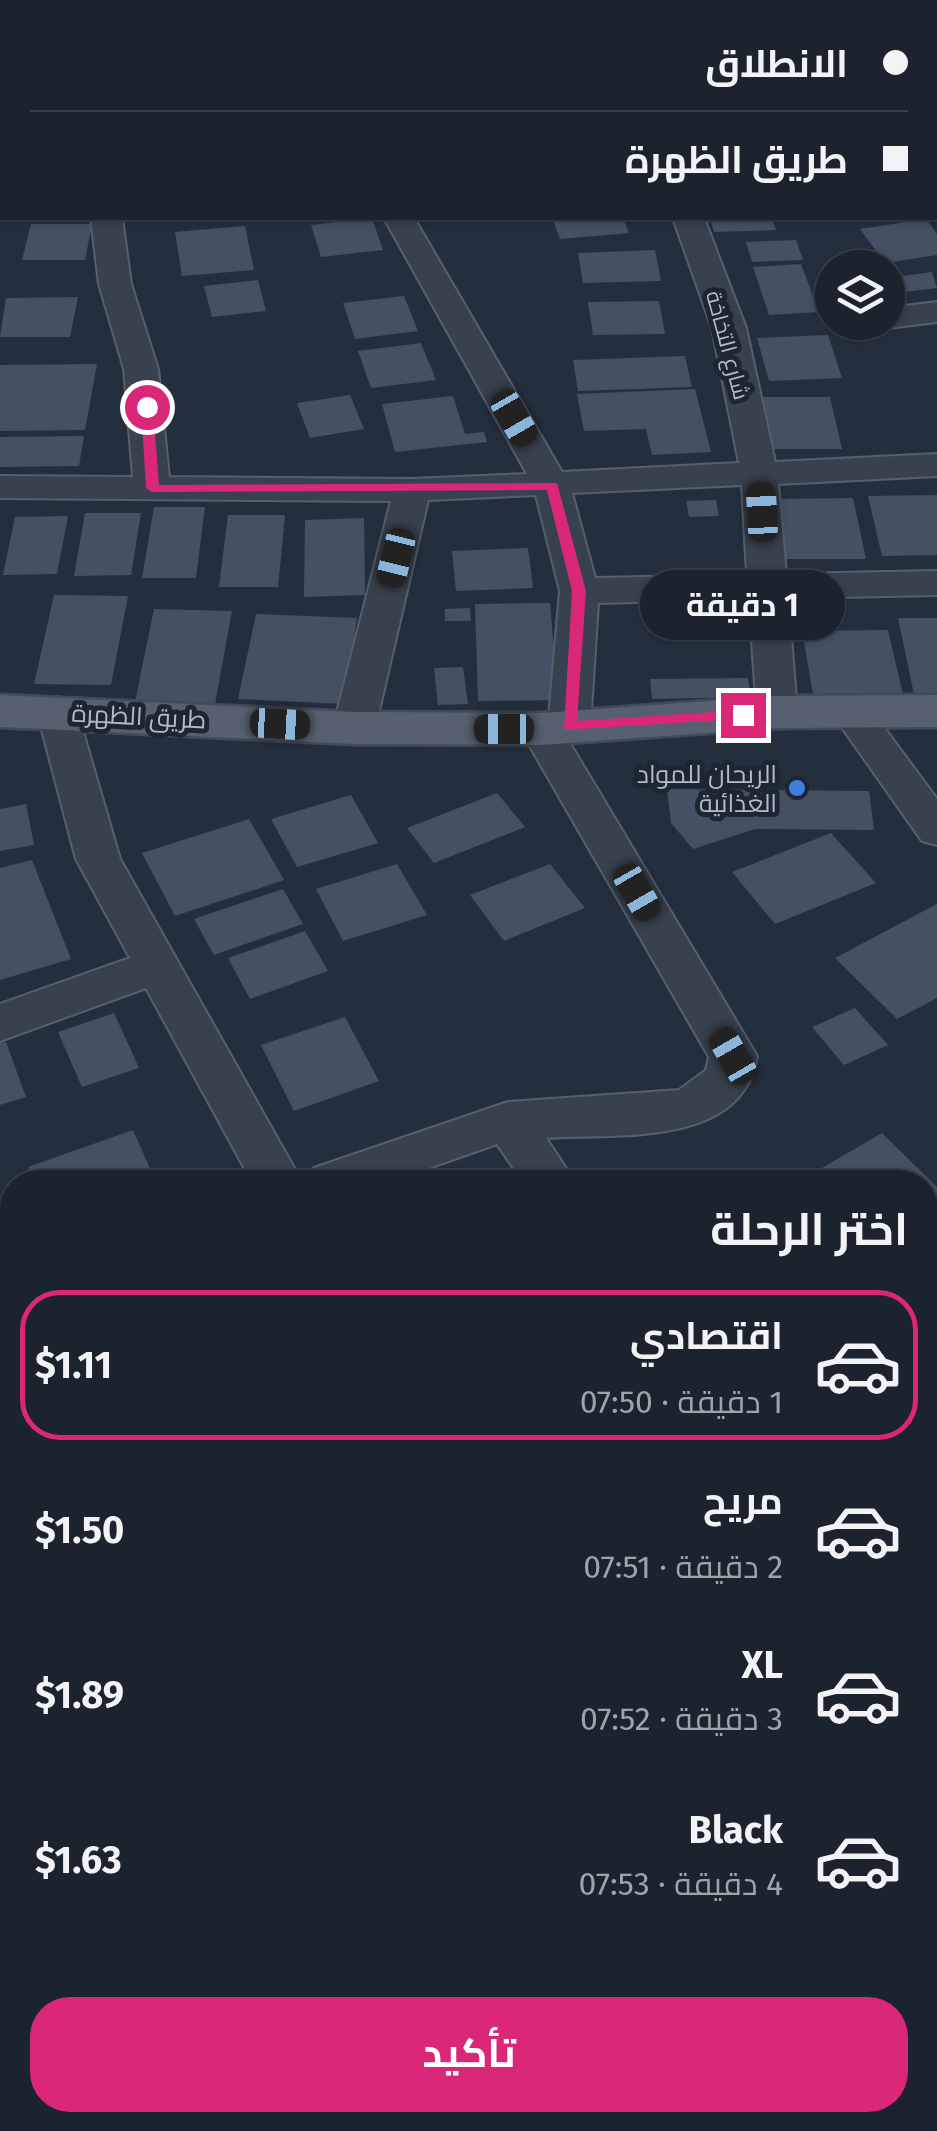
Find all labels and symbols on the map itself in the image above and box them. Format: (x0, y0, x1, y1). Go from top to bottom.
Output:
street label: شارع التخاخة (699, 288, 755, 403)
route start (125, 385, 170, 430)
car (486, 385, 542, 451)
car (745, 481, 779, 543)
car (374, 525, 418, 591)
callout: 1 دقيقة (640, 570, 846, 640)
route end (721, 693, 766, 738)
street label: طريق الظهرة (71, 698, 207, 736)
car (249, 707, 311, 741)
car (474, 714, 534, 744)
place label: الريحان للمواد الغذائية (637, 760, 777, 819)
marker: الريحان للمواد الغذائية (786, 777, 808, 799)
car (609, 859, 665, 925)
car (705, 1023, 761, 1089)

